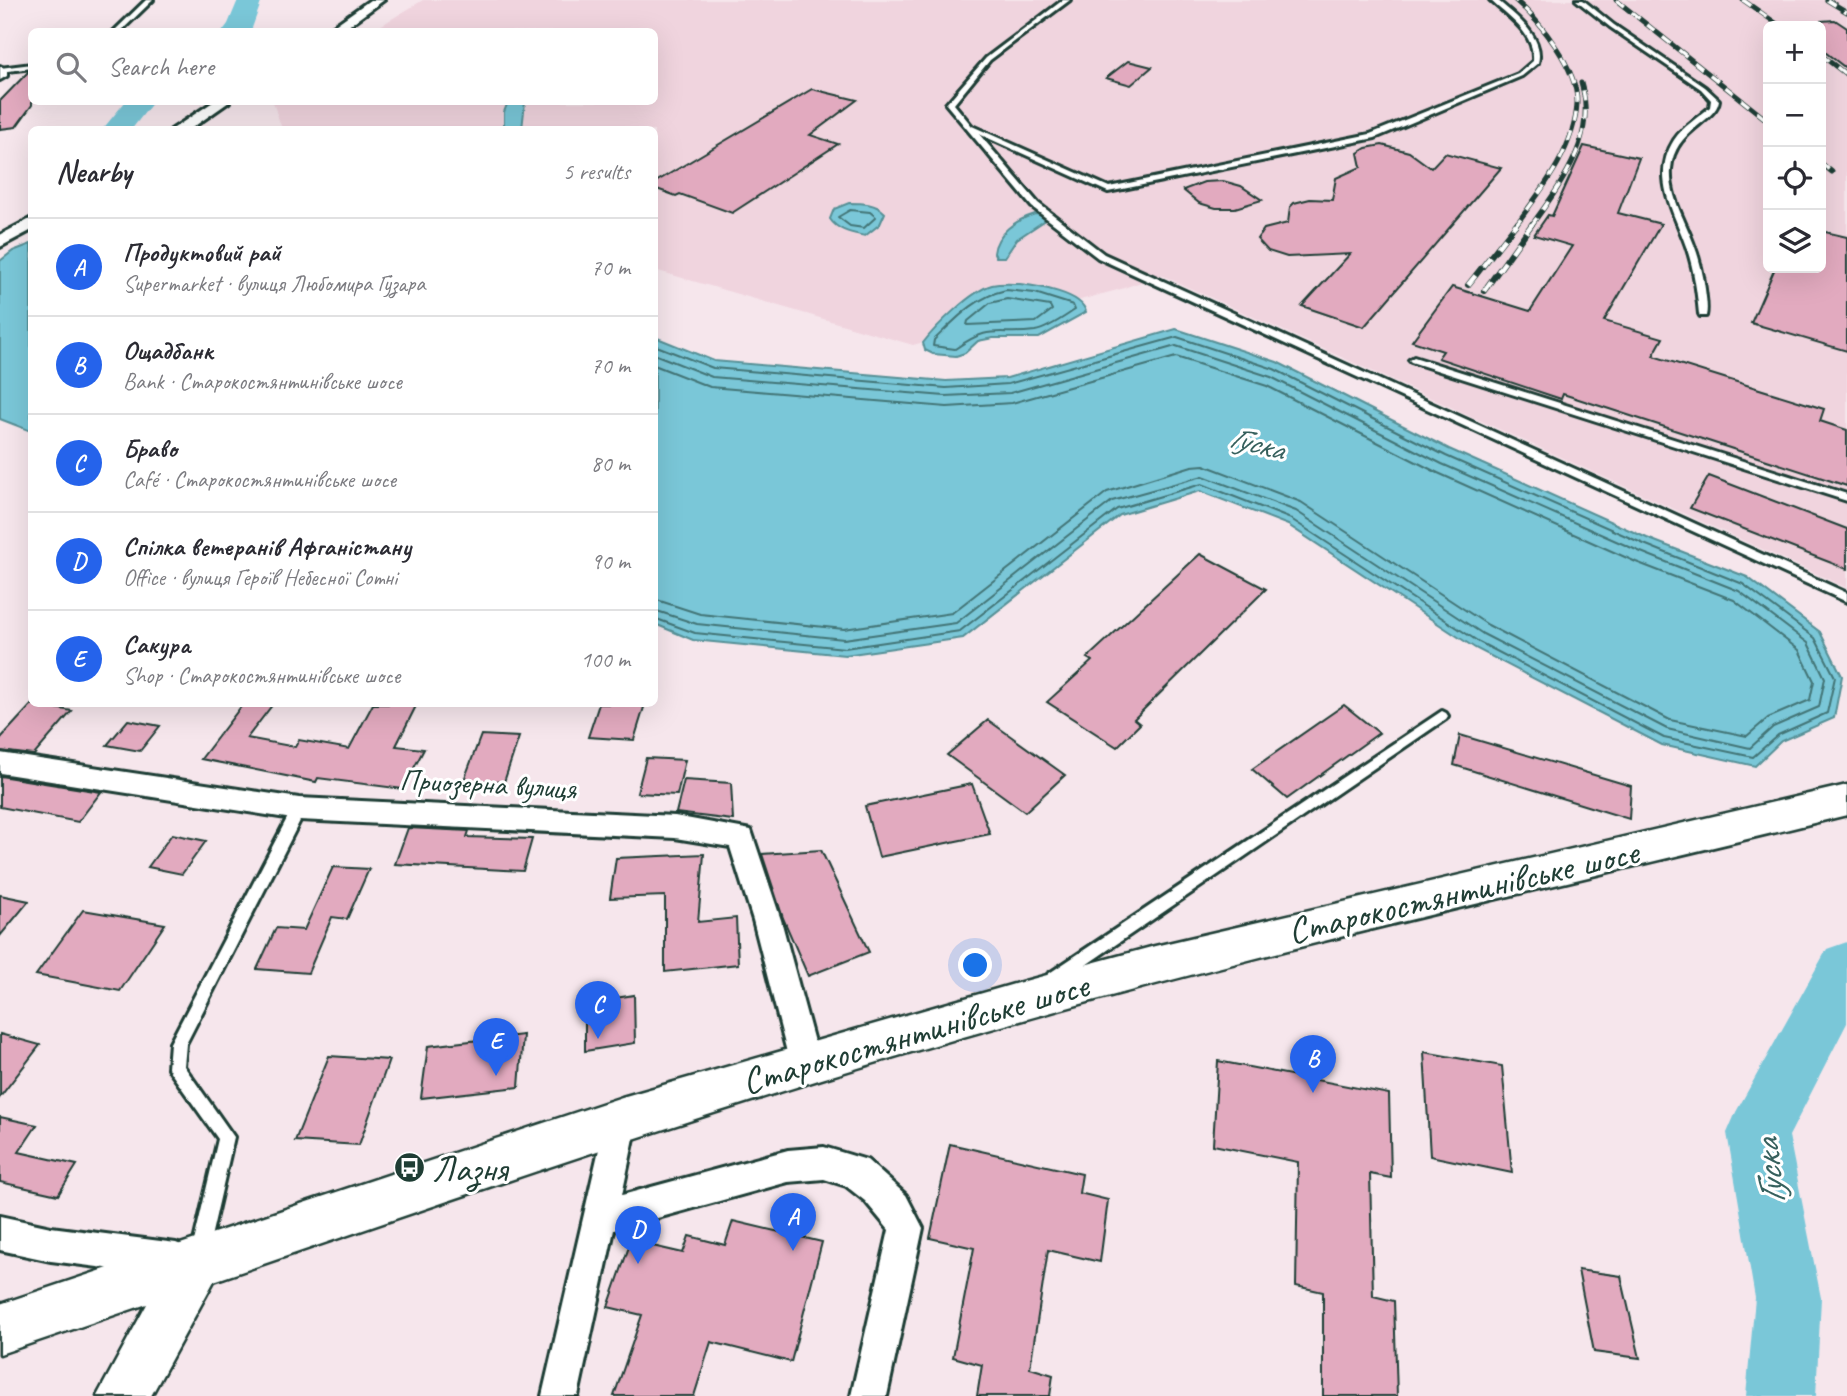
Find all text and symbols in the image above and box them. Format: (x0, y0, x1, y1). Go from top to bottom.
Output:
map controls (1763, 21, 1826, 273)
button: + (1763, 21, 1826, 84)
search box (28, 28, 658, 105)
icon: search (52, 48, 90, 86)
text: Search here (108, 50, 214, 83)
button: − (1763, 84, 1826, 147)
button: locate (1763, 147, 1826, 210)
text: Nearby (56, 153, 132, 191)
text: 5 results (563, 157, 630, 186)
button: layers (1763, 210, 1826, 273)
text: Продуктовий рай (123, 236, 281, 269)
text: A (73, 253, 85, 282)
text: 70 m (591, 253, 630, 282)
text: Supermarket · вулиця Любомира Гузара (123, 269, 425, 298)
text: Ощадбанк (123, 334, 213, 367)
text: B (73, 351, 85, 380)
text: 70 m (591, 351, 630, 380)
text: Bank · Старокостянтинівське шосе (123, 367, 402, 396)
water label: Гуска (1225, 416, 1292, 471)
text: Браво (123, 432, 177, 465)
text: C (74, 449, 84, 478)
text: 80 m (591, 449, 630, 478)
text: Café · Старокостянтинівське шосе (123, 465, 396, 494)
text: Спілка ветеранів Афганістану (123, 530, 412, 563)
text: D (72, 547, 86, 576)
text: 90 m (591, 547, 630, 576)
text: Office · вулиця Героїв Небесної Сотні (123, 563, 397, 592)
text: Сакура (123, 628, 190, 661)
text: E (73, 645, 85, 674)
text: 100 m (581, 645, 630, 674)
text: Shop · Старокостянтинівське шосе (123, 661, 400, 690)
street label: Приозерна вулиця (399, 760, 578, 808)
street label: Старокостянтинівське шосе (1283, 827, 1645, 954)
your location (958, 948, 992, 982)
street label: Старокостянтинівське шосе (736, 961, 1095, 1105)
pin: C (575, 981, 621, 1039)
pin: E (473, 1018, 519, 1076)
pin: B (1290, 1035, 1336, 1093)
water label: Гуска (1742, 1134, 1796, 1207)
place label: Лазня (432, 1145, 509, 1192)
bus stop icon: Лазня (392, 1151, 426, 1185)
pin: A (770, 1193, 816, 1251)
pin: D (615, 1206, 661, 1264)

